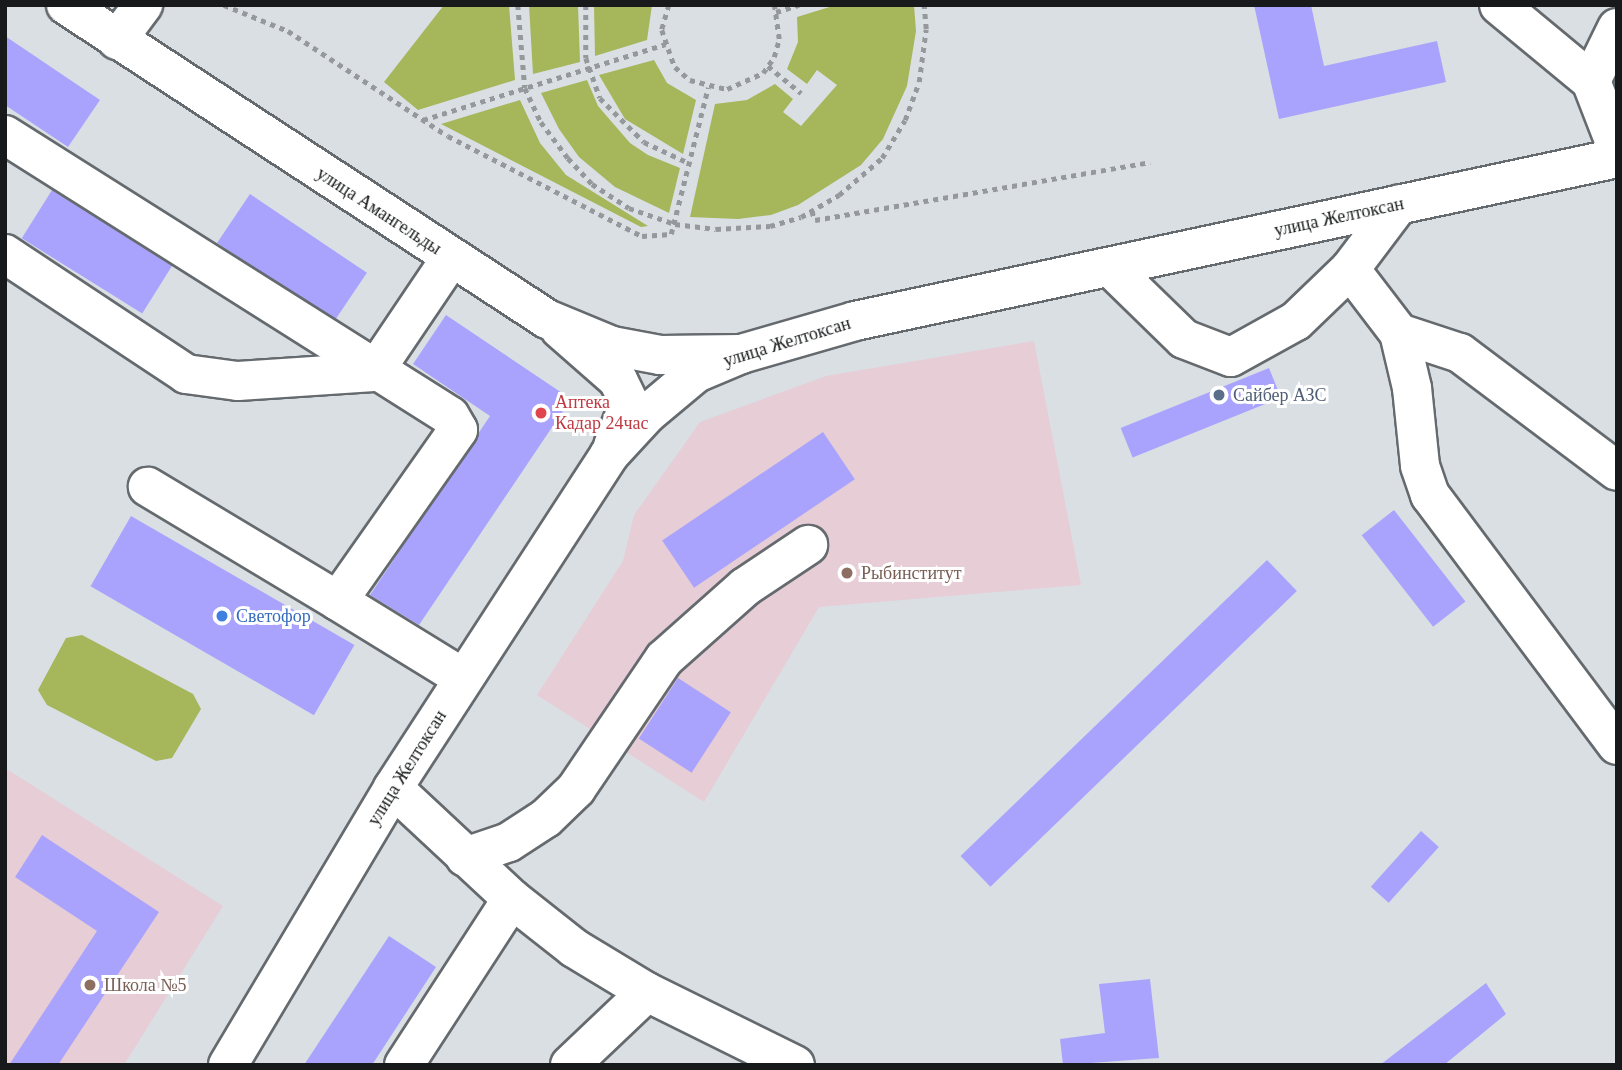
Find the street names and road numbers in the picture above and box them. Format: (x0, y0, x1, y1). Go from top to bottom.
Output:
street label: улица Амангельды (313, 163, 445, 259)
street label: улица Желтоксан (1272, 193, 1406, 241)
street label: улица Желтоксан (721, 312, 853, 372)
street label: улица Желтоксан (363, 706, 451, 830)

